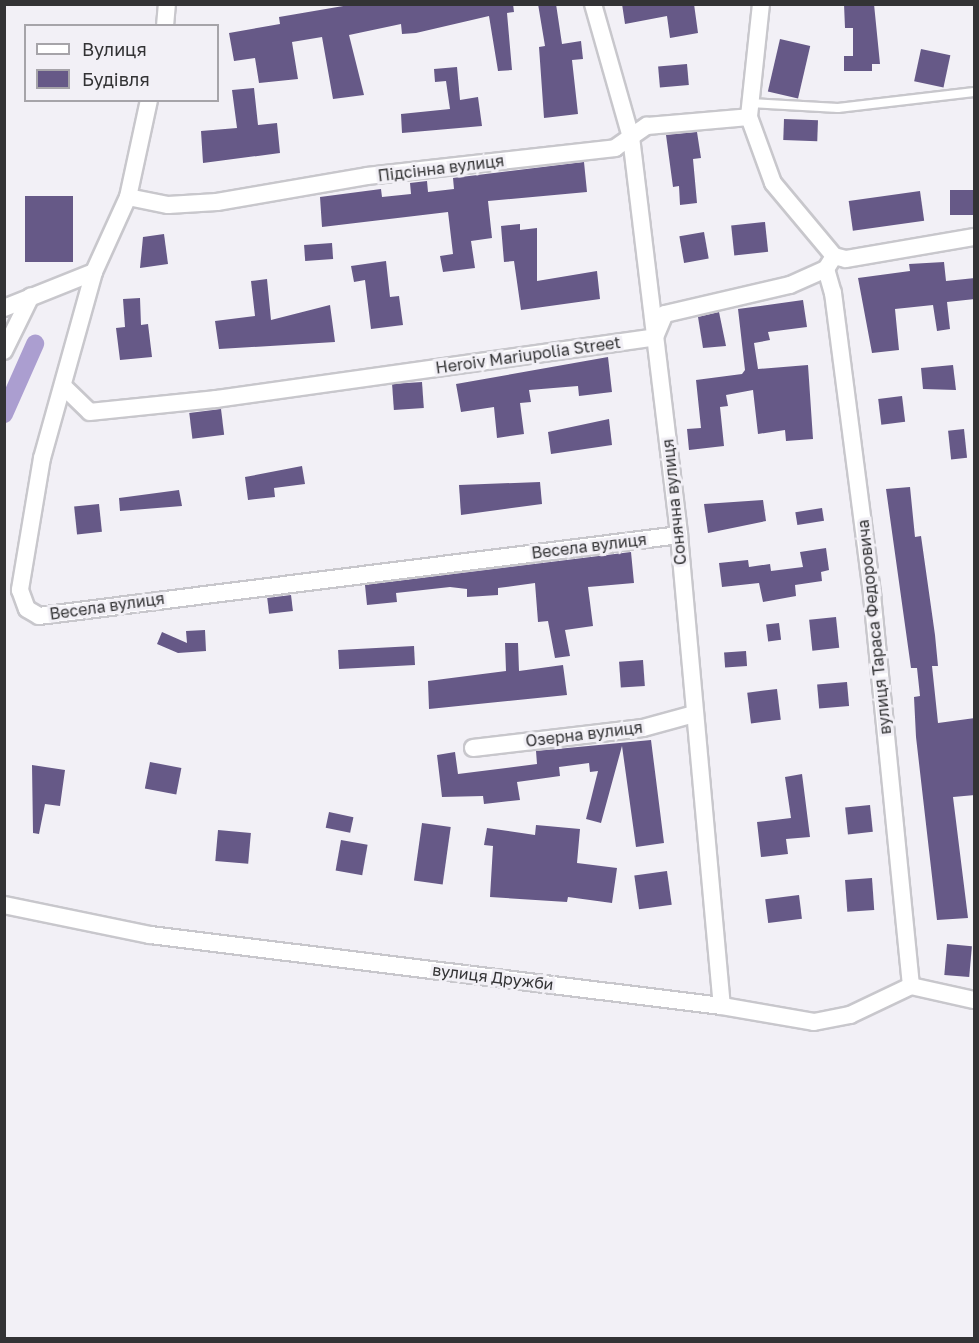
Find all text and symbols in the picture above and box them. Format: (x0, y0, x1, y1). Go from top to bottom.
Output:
legend (24, 24, 219, 102)
text: Вулиця (82, 38, 147, 60)
text: Будівля (82, 68, 150, 90)
street label: Підсінна вулиця (377, 151, 505, 185)
street label: Heroiv Mariupolia Street (434, 333, 622, 377)
street label: Сонячна вулиця (658, 438, 690, 566)
street label: вулиця Тараса Федоровича (853, 519, 895, 735)
street label: Весела вулиця (530, 529, 648, 563)
street label: Весела вулиця (48, 588, 166, 624)
street label: Озерна вулиця (524, 717, 644, 751)
street label: вулиця Дружби (431, 960, 555, 994)

